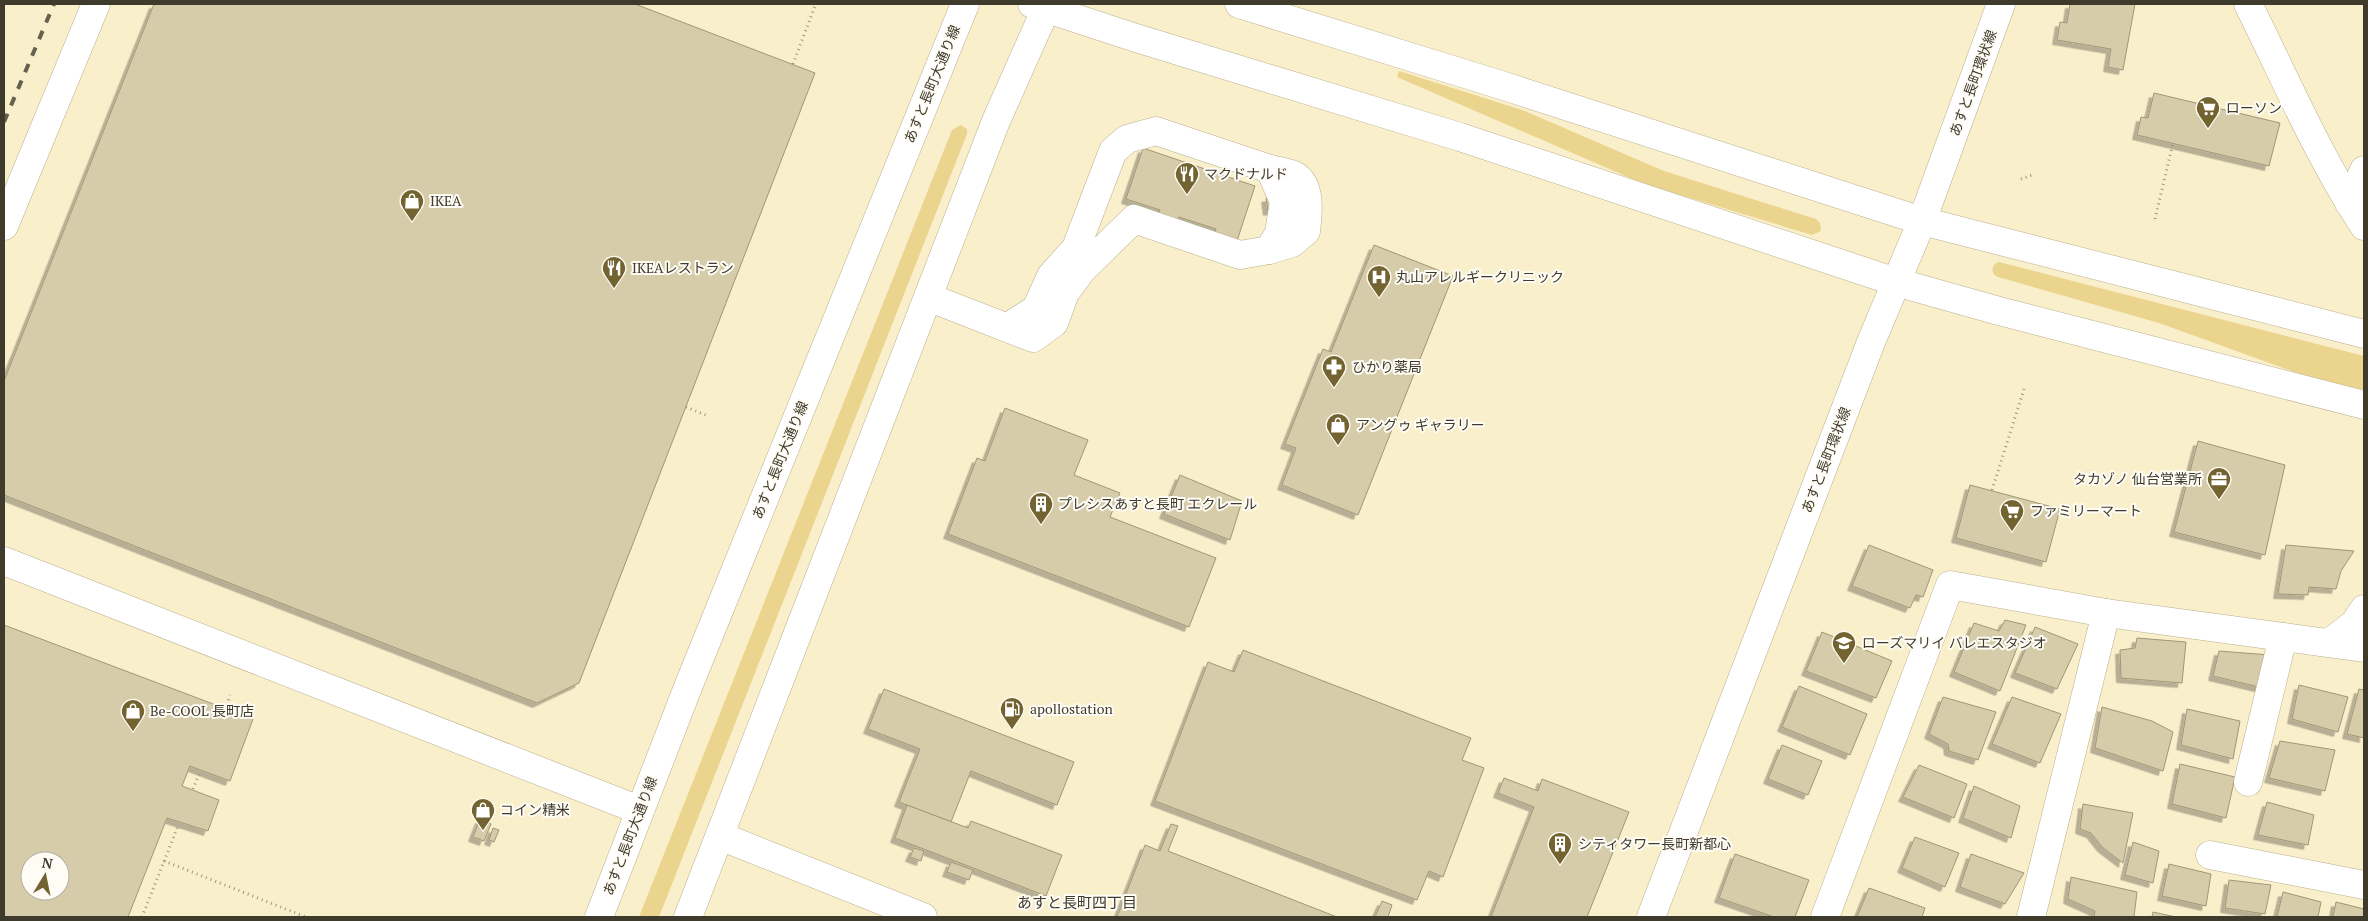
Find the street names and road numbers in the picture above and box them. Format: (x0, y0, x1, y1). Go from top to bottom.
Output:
street label: あすと長町大通り線 (899, 22, 964, 146)
street label: あすと長町環状線 (1944, 27, 2001, 139)
street label: あすと長町大通り線 (747, 398, 812, 522)
street label: あすと長町環状線 (1797, 404, 1854, 516)
street label: あすと長町大通り線 (598, 774, 661, 898)

